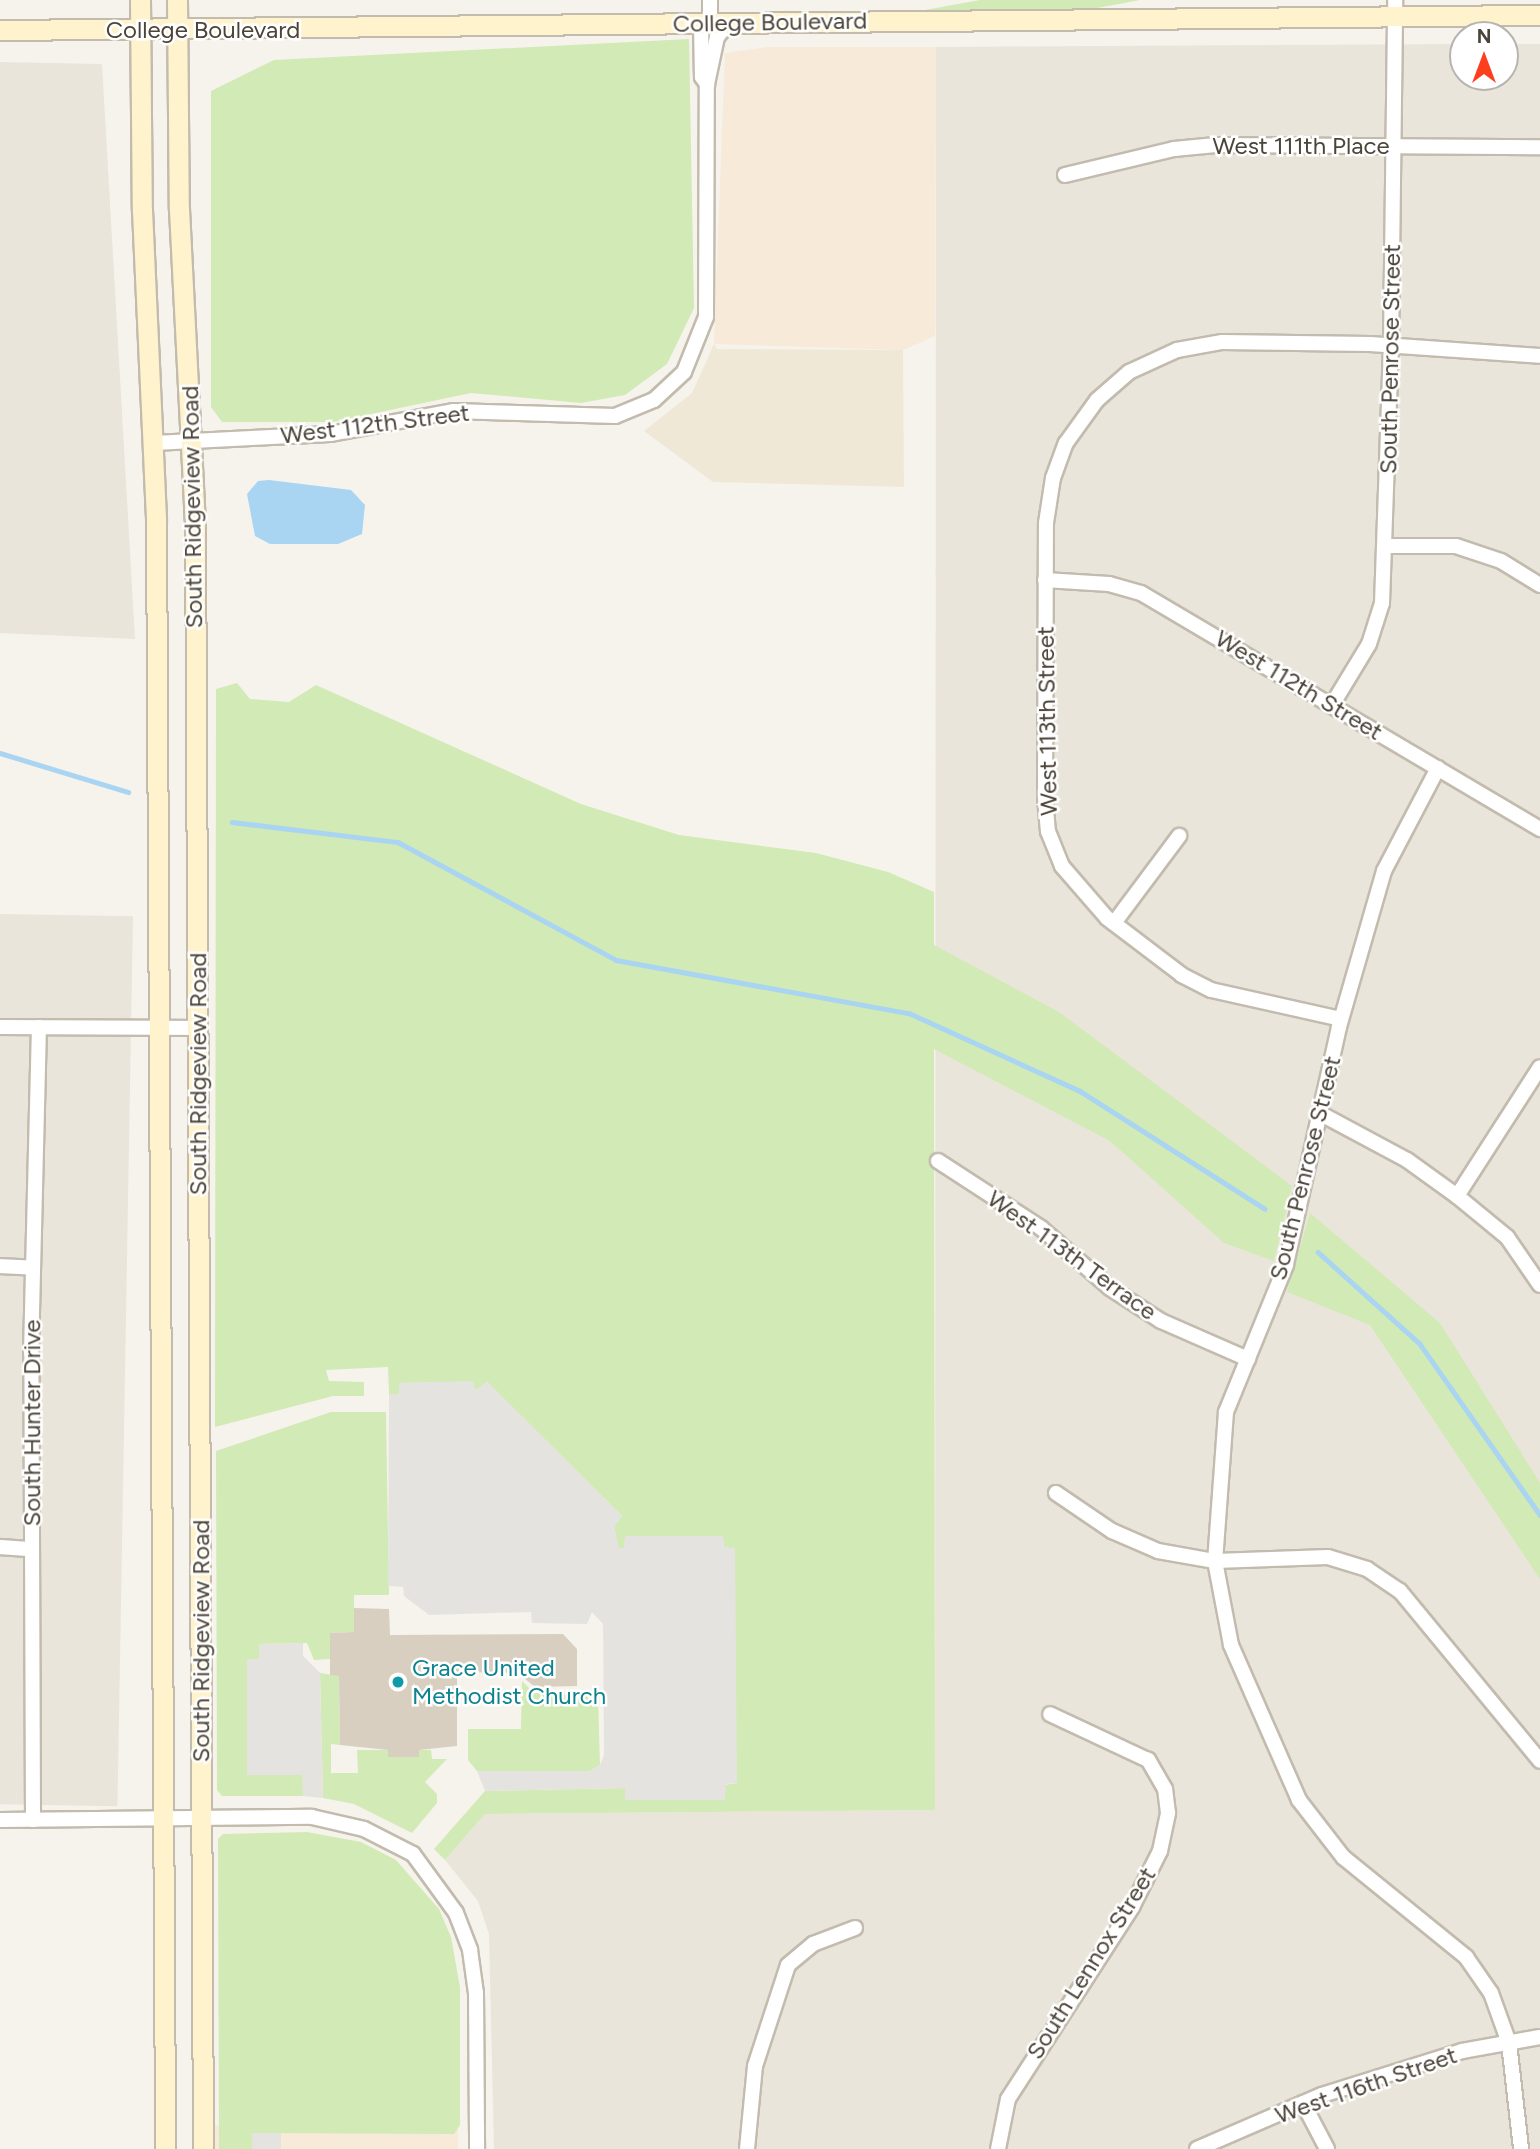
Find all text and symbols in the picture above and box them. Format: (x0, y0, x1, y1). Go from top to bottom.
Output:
street label: College Boulevard (672, 6, 868, 38)
street label: College Boulevard (106, 16, 300, 44)
north arrow (1449, 21, 1519, 91)
text: N (1477, 25, 1491, 48)
street label: West 111th Place (1213, 132, 1389, 160)
street label: South Penrose Street (1374, 244, 1406, 474)
street label: South Ridgeview Road (175, 385, 209, 629)
street label: West 112th Street (279, 398, 471, 450)
street label: West 112th Street (1210, 624, 1388, 746)
street label: West 113th Street (1031, 626, 1063, 816)
street label: South Ridgeview Road (184, 953, 212, 1195)
street label: South Penrose Street (1263, 1053, 1347, 1283)
street label: West 113th Terrace (982, 1184, 1162, 1326)
street label: South Hunter Drive (18, 1320, 46, 1526)
street label: South Ridgeview Road (187, 1520, 215, 1762)
place label: Grace United Methodist Church (412, 1654, 606, 1710)
marker: Grace United Methodist Church (390, 1674, 406, 1690)
street label: South Lennox Street (1020, 1862, 1162, 2064)
street label: West 116th Street (1271, 2040, 1461, 2130)

